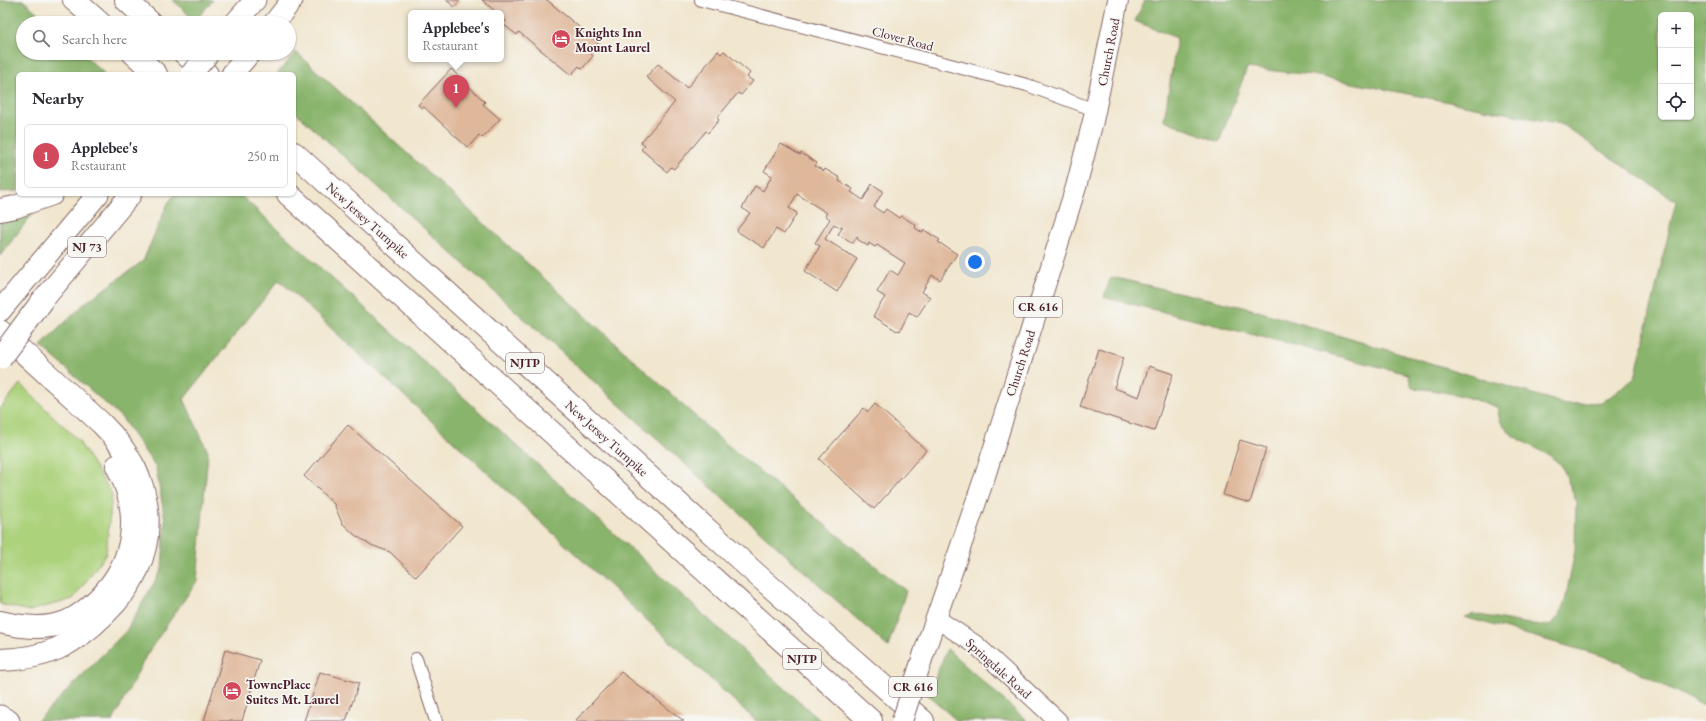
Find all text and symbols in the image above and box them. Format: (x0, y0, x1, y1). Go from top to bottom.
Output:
popup (408, 10, 504, 62)
map controls (1658, 12, 1694, 120)
button: + (1658, 12, 1694, 48)
search box (16, 16, 296, 60)
street label: Church Road (1094, 16, 1123, 88)
text: Applebee's (423, 18, 489, 37)
street label: Clover Road (870, 22, 936, 55)
place label: Knights Inn Mount Laurel (575, 24, 651, 56)
icon: search (30, 27, 52, 49)
hotel icon: Knights Inn Mount Laurel (550, 28, 572, 50)
text: Search here (62, 29, 127, 48)
text: Restaurant (423, 37, 478, 54)
button: − (1658, 48, 1694, 84)
pin: 1 (443, 75, 469, 108)
button: locate (1658, 84, 1694, 120)
text: Nearby (32, 87, 84, 109)
text: Applebee's (71, 138, 138, 157)
text: 1 (43, 148, 49, 165)
text: 250 m (248, 148, 279, 165)
text: Restaurant (71, 157, 126, 174)
street label: New Jersey Turnpike (323, 179, 413, 262)
road number: NJ 73 (68, 237, 106, 257)
your location (965, 252, 985, 272)
road number: CR 616 (1014, 297, 1062, 317)
street label: Church Road (1002, 327, 1039, 399)
road number: NJTP (506, 353, 544, 373)
street label: New Jersey Turnpike (562, 397, 652, 480)
street label: Springdale Road (962, 634, 1035, 703)
road number: NJTP (783, 649, 821, 669)
place label: TownePlace Suites Mt. Laurel (246, 676, 339, 708)
road number: CR 616 (889, 677, 937, 697)
hotel icon: TownePlace Suites Mt. Laurel (221, 680, 243, 702)

